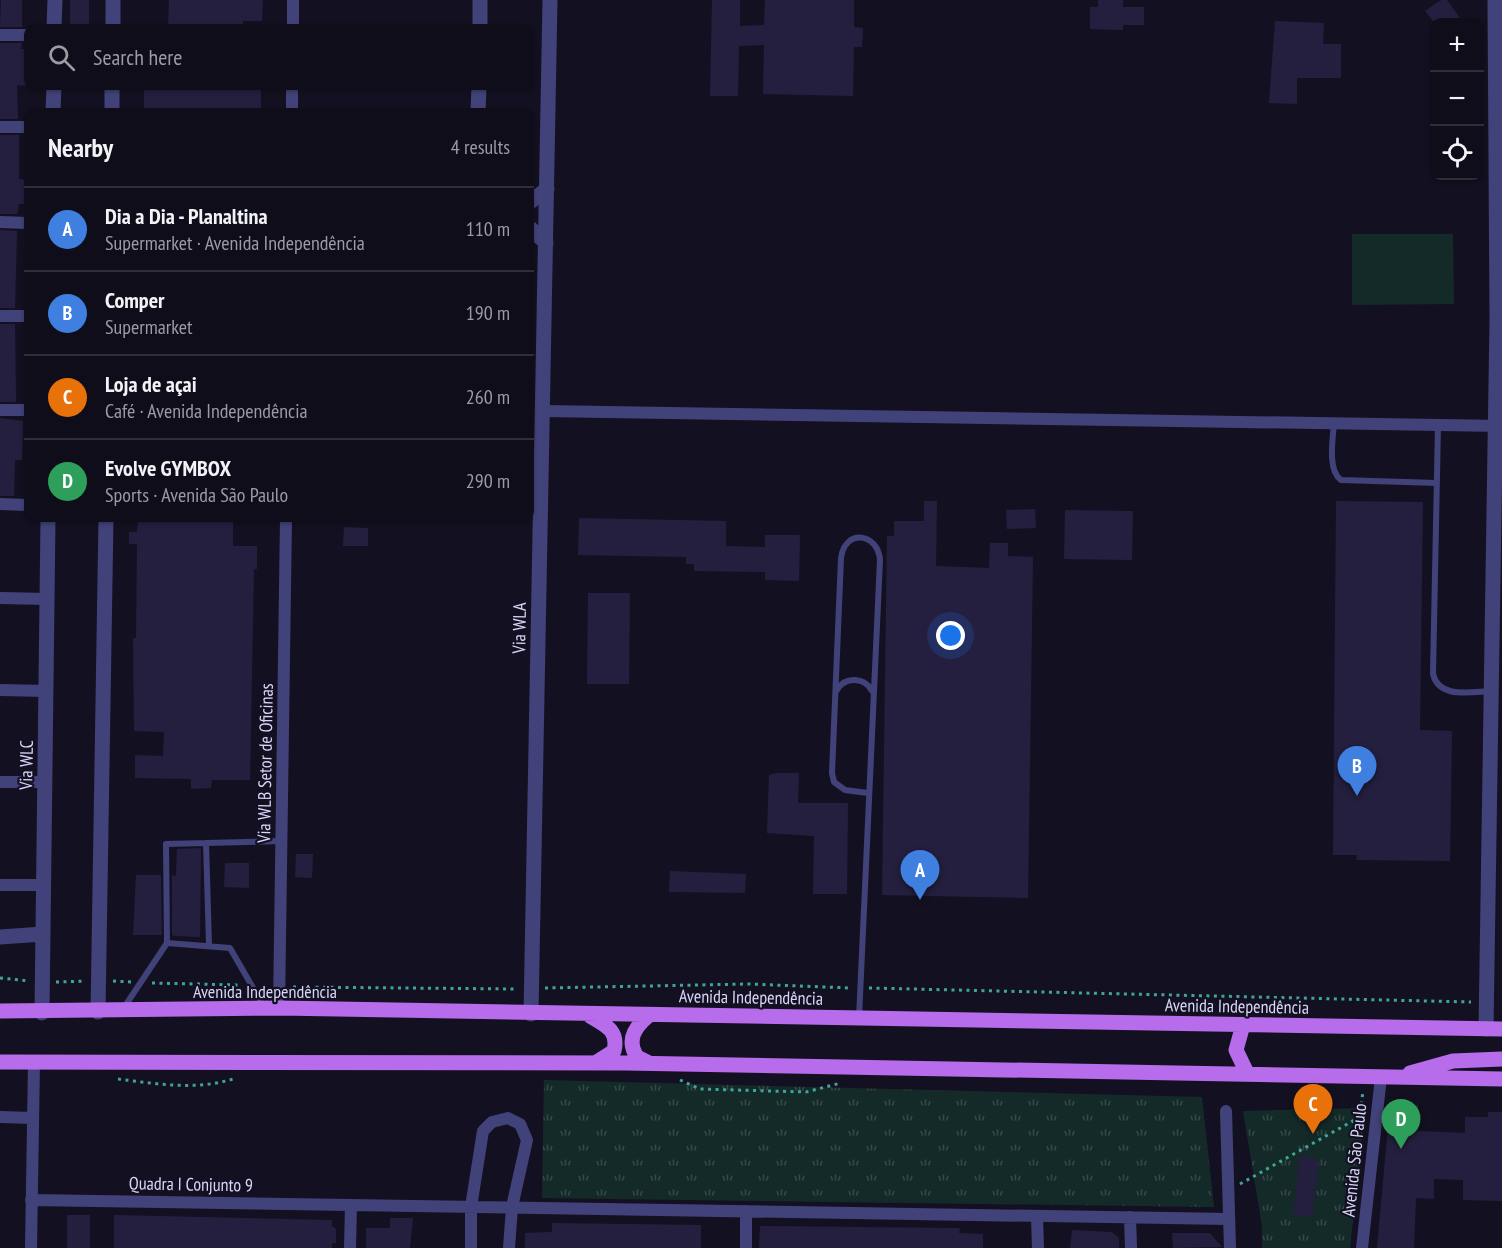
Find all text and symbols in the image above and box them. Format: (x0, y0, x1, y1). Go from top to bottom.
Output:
map controls (1430, 18, 1484, 180)
button: + (1430, 18, 1484, 72)
search box (24, 24, 534, 90)
icon: search (45, 41, 78, 74)
text: Search here (93, 43, 182, 71)
button: − (1430, 72, 1484, 126)
button: locate (1430, 126, 1484, 180)
text: Nearby (48, 131, 113, 164)
text: 4 results (451, 134, 510, 160)
text: Dia a Dia - Planaltina (105, 202, 268, 230)
text: A (62, 216, 73, 242)
text: 110 m (466, 216, 510, 242)
text: Supermarket · Avenida Independência (105, 230, 365, 256)
text: Comper (105, 286, 165, 314)
text: B (63, 300, 72, 326)
text: 190 m (466, 300, 510, 326)
text: Supermarket (105, 314, 193, 340)
text: Loja de açai (105, 370, 197, 398)
text: C (63, 384, 72, 410)
text: 260 m (466, 384, 510, 410)
text: Café · Avenida Independência (105, 398, 307, 424)
text: Evolve GYMBOX (105, 454, 231, 482)
text: D (62, 468, 73, 494)
text: 290 m (466, 468, 510, 494)
text: Sports · Avenida São Paulo (105, 482, 288, 508)
street label: Via WLA (507, 602, 531, 655)
your location (936, 621, 965, 650)
street label: Via WLB Setor de Oficinas (252, 683, 278, 844)
street label: Via WLC (14, 740, 38, 791)
pin: B (1338, 746, 1376, 796)
pin: A (900, 850, 940, 900)
street label: Avenida Independência (193, 980, 337, 1003)
street label: Avenida Independência (679, 984, 823, 1010)
street label: Avenida Independência (1165, 993, 1309, 1019)
pin: C (1294, 1084, 1332, 1134)
pin: D (1382, 1100, 1420, 1149)
street label: Avenida São Paulo (1337, 1102, 1371, 1218)
street label: Quadra I Conjunto 9 (129, 1171, 253, 1197)

